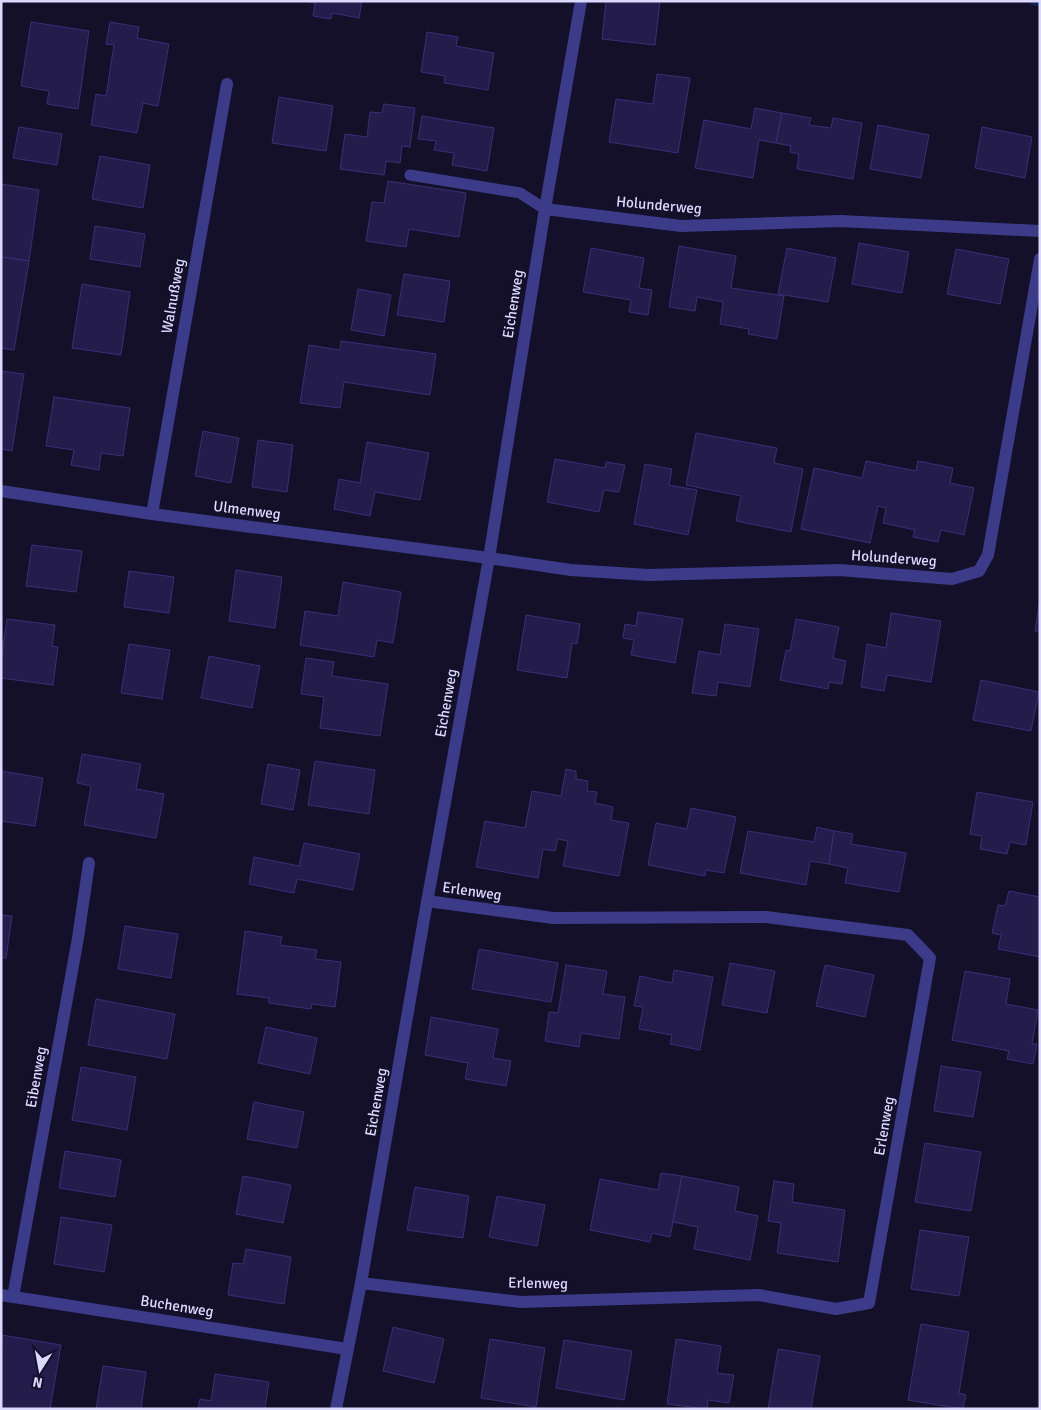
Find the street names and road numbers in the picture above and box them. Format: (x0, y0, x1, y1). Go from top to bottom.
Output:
street label: Holunderweg (615, 192, 703, 218)
street label: Walnußweg (158, 257, 188, 335)
street label: Eichenweg (499, 268, 527, 340)
street label: Ulmenweg (212, 497, 282, 523)
street label: Holunderweg (851, 546, 938, 570)
street label: Eichenweg (431, 667, 461, 739)
street label: Erlenweg (441, 878, 503, 904)
street label: Eibenweg (22, 1045, 50, 1109)
street label: Eichenweg (361, 1066, 391, 1138)
street label: Erlenweg (870, 1095, 898, 1157)
street label: Erlenweg (508, 1273, 568, 1293)
street label: Buchenweg (139, 1291, 215, 1321)

